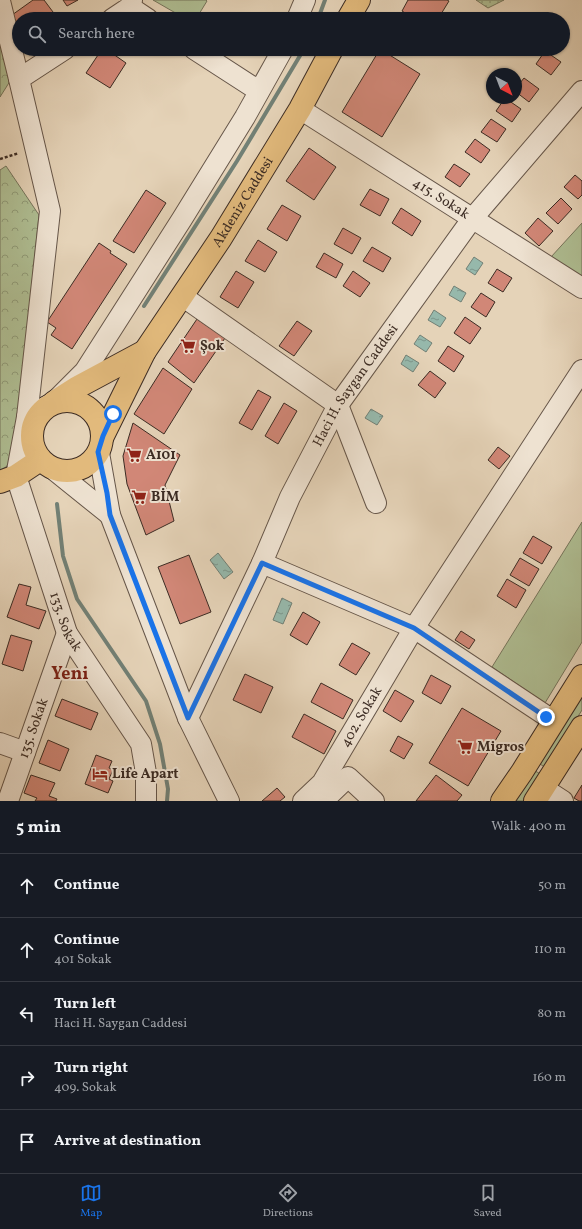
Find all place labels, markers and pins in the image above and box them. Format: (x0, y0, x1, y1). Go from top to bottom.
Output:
supermarket icon: Şok (179, 337, 197, 355)
place label: Şok (200, 337, 225, 356)
supermarket icon: A101 (125, 446, 143, 464)
place label: A101 (146, 446, 176, 465)
supermarket icon: BİM (130, 488, 148, 506)
place label: BİM (151, 488, 180, 507)
supermarket icon: Migros (456, 738, 474, 756)
place label: Migros (477, 738, 524, 757)
hotel icon: Life Apart (91, 765, 109, 783)
place label: Life Apart (112, 765, 179, 784)

